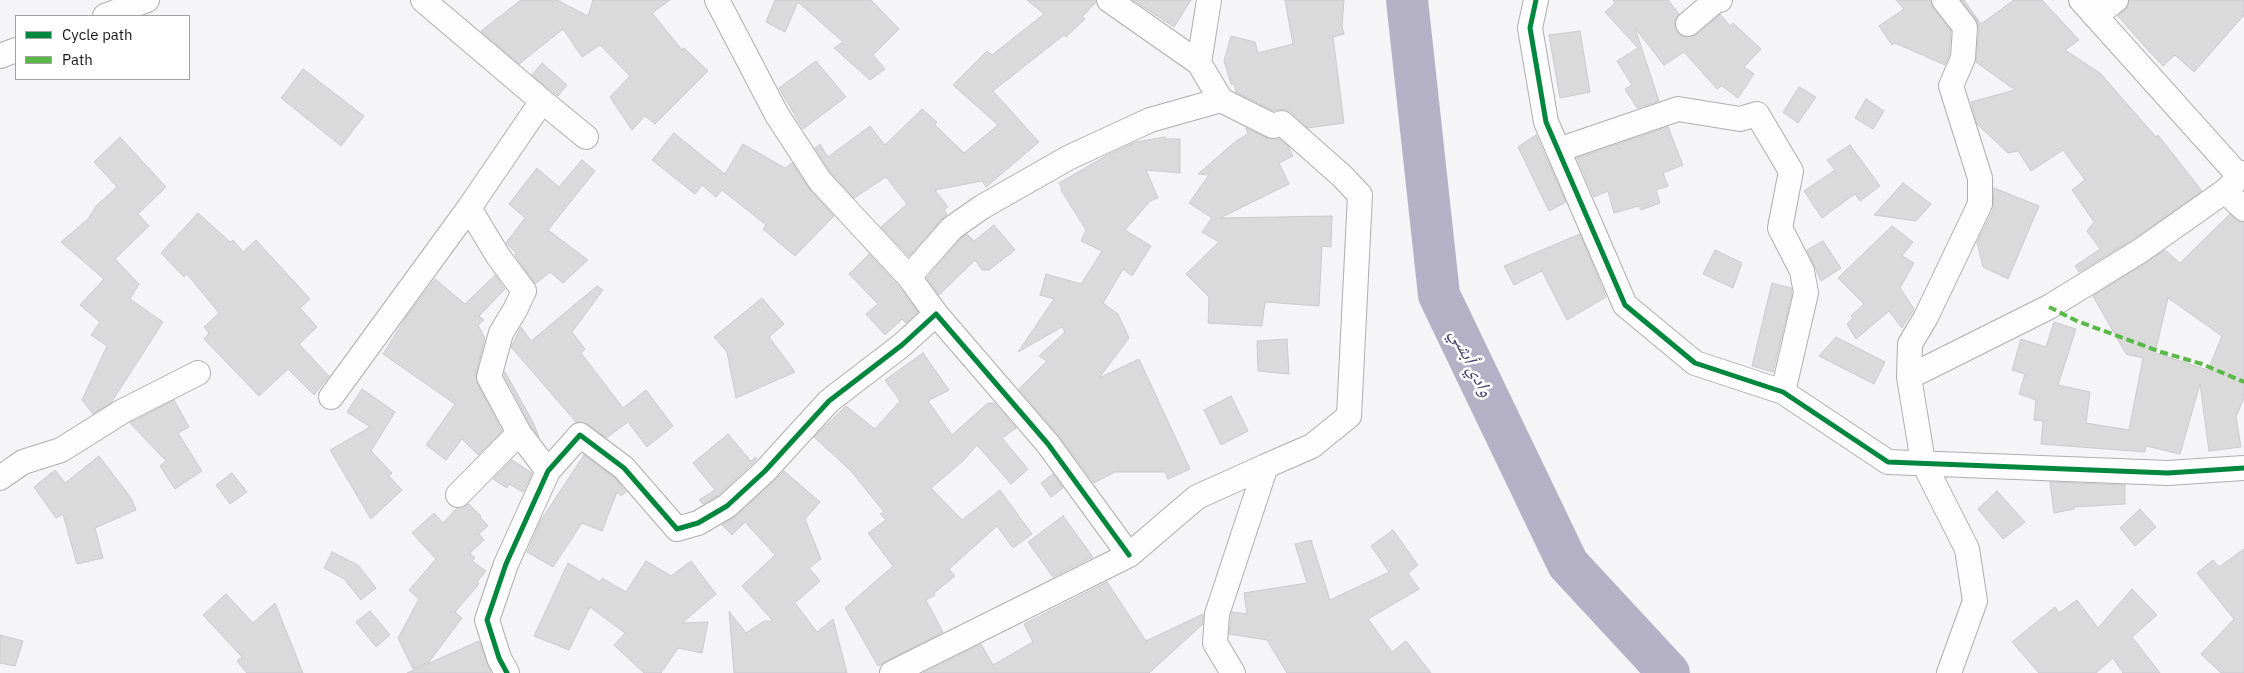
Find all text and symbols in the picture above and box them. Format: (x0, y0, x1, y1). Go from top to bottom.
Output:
legend (15, 15, 190, 80)
text: Cycle path (62, 25, 133, 44)
text: Path (62, 50, 93, 69)
water label: وادي أبشي (1445, 325, 1497, 401)

